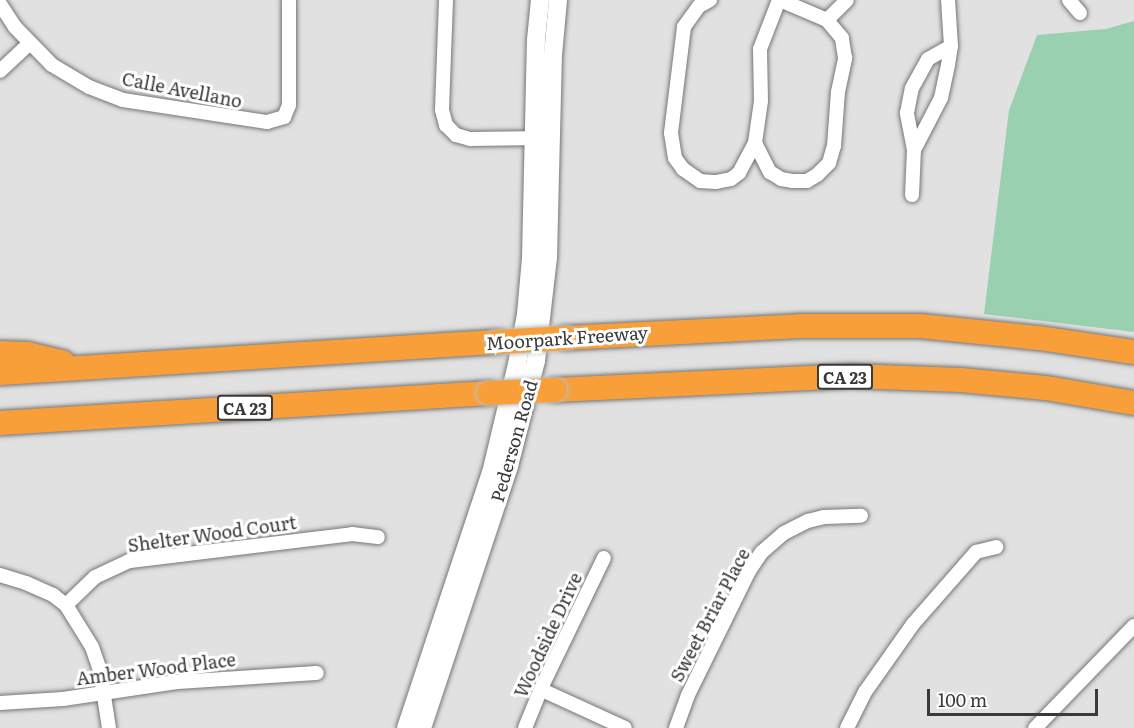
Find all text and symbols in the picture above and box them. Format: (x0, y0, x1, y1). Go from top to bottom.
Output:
street label: Calle Avellano (120, 68, 244, 112)
street label: Moorpark Freeway (485, 322, 649, 354)
road number: CA 23 (816, 364, 874, 390)
street label: Pederson Road (486, 377, 542, 505)
road number: CA 23 (216, 395, 274, 421)
street label: Shelter Wood Court (126, 511, 298, 557)
street label: Sweet Briar Place (666, 545, 754, 685)
street label: Woodside Drive (510, 569, 586, 701)
street label: Amber Wood Place (75, 649, 237, 689)
scale bar (930, 677, 1101, 715)
text: 100 m (938, 686, 987, 713)

